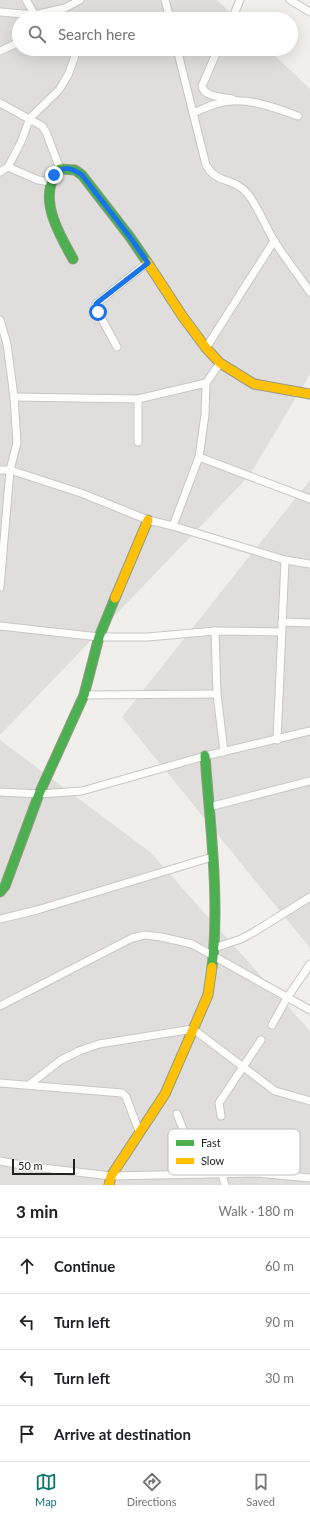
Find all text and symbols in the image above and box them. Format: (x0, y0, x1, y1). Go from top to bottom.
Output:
search box (12, 12, 298, 56)
icon: search (26, 23, 48, 45)
text: Search here (58, 25, 135, 43)
route end (45, 166, 63, 184)
route start (89, 303, 107, 321)
legend (168, 1129, 300, 1175)
text: Fast (201, 1136, 221, 1149)
text: Slow (201, 1154, 225, 1167)
scale bar (12, 1157, 75, 1176)
text: 50 m (18, 1159, 43, 1172)
text: 3 min (16, 1201, 58, 1222)
text: Walk · 180 m (218, 1203, 294, 1219)
icon: ahead (16, 1255, 38, 1277)
text: Continue (54, 1257, 115, 1275)
text: 60 m (265, 1258, 294, 1274)
icon: left (16, 1311, 38, 1333)
text: Turn left (54, 1313, 110, 1331)
text: 90 m (265, 1314, 294, 1330)
icon: left (16, 1367, 38, 1389)
text: Turn left (54, 1369, 110, 1387)
text: 30 m (265, 1370, 294, 1386)
icon: arrive (16, 1423, 38, 1445)
text: Arrive at destination (54, 1425, 191, 1443)
tab: Map (35, 1471, 57, 1508)
tab: Directions (127, 1471, 176, 1508)
tab: Saved (246, 1471, 275, 1508)

